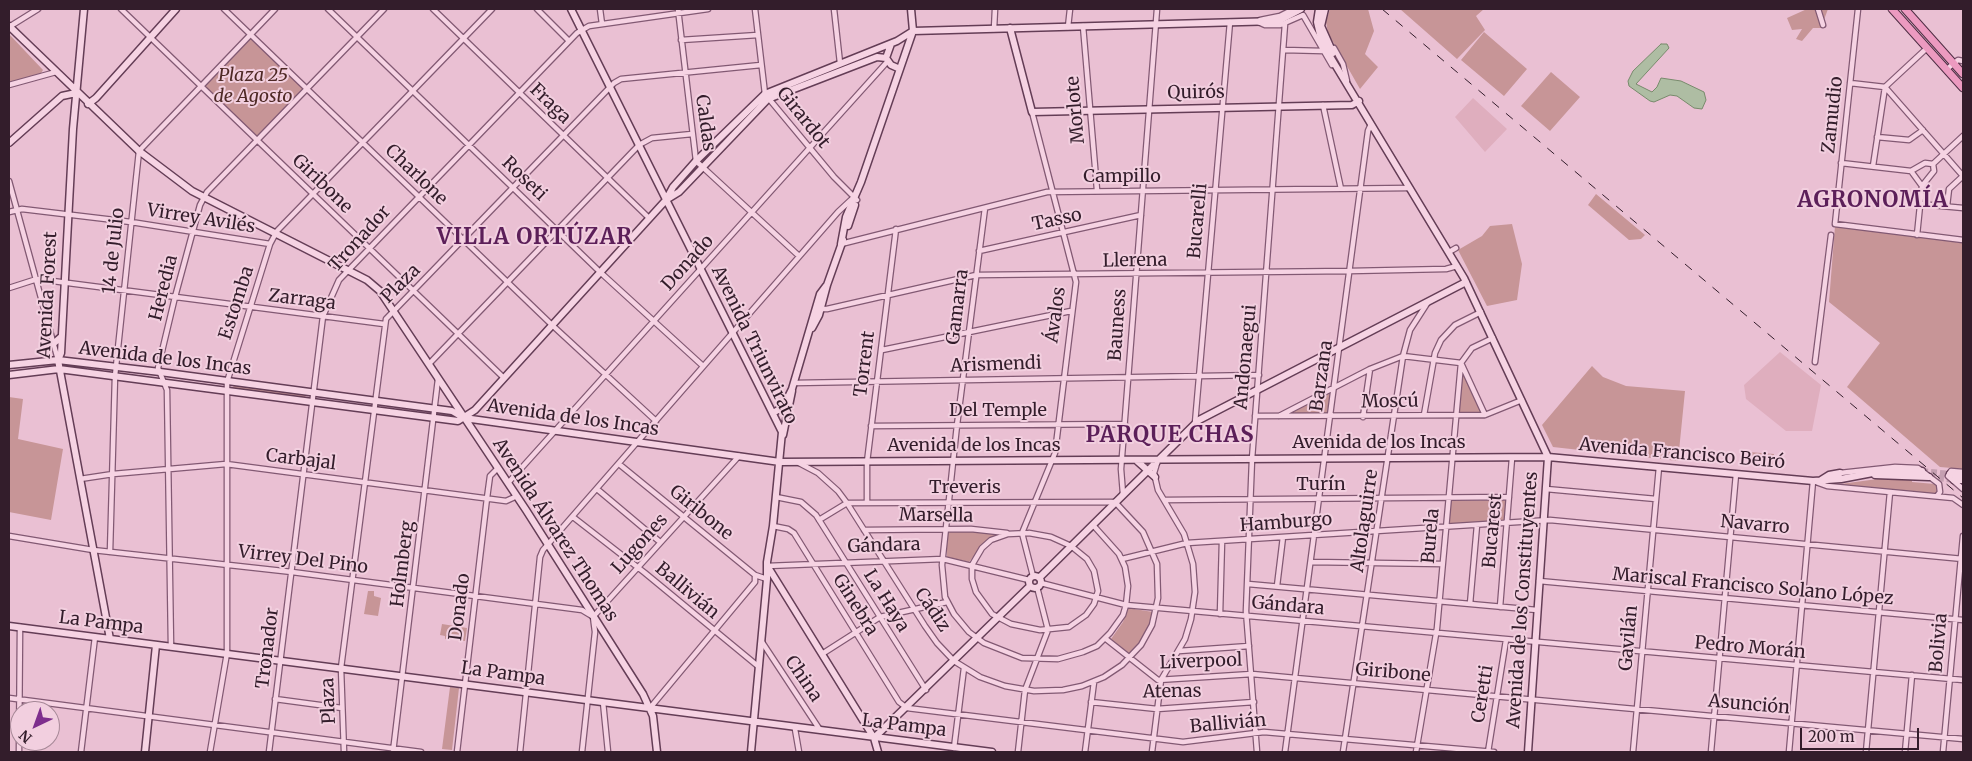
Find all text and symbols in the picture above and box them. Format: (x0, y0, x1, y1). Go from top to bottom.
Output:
park label: Plaza 25 de Agosto (213, 65, 293, 108)
street label: Morlote (1062, 75, 1090, 145)
street label: Zamudio (1818, 75, 1848, 155)
street label: Fraga (525, 79, 575, 129)
street label: Quirós (1167, 82, 1225, 104)
street label: Girardot (772, 83, 834, 153)
street label: Caldas (690, 93, 720, 153)
street label: Charlone (380, 140, 452, 210)
street label: Giribone (287, 150, 357, 218)
street label: Roseti (497, 152, 551, 206)
street label: Campillo (1083, 166, 1161, 188)
street label: Bucarelli (1184, 182, 1212, 260)
district label: AGRONOMÍA (1796, 188, 1950, 214)
street label: Virrey Avilés (145, 200, 257, 238)
street label: Tronador (325, 201, 395, 277)
street label: Tasso (1030, 204, 1084, 236)
street label: 14 de Julio (99, 207, 129, 295)
district label: VILLA ORTÚZAR (435, 225, 635, 251)
street label: Avenida Forest (34, 231, 62, 359)
street label: Donado (657, 231, 719, 295)
street label: Llerena (1102, 250, 1168, 272)
street label: Heredia (145, 253, 183, 323)
street label: Plaza (377, 260, 425, 308)
street label: Avenida Triunvirato (706, 262, 802, 428)
street label: Estomba (215, 264, 259, 342)
street label: Gamarra (943, 268, 973, 346)
street label: Zarraga (267, 285, 337, 315)
street label: Ávalos (1041, 286, 1071, 344)
street label: Bauness (1105, 288, 1131, 362)
street label: Andonaegui (1231, 304, 1261, 410)
street label: Torrent (850, 330, 880, 398)
street label: Avenida de los Incas (78, 338, 252, 380)
street label: Barzana (1306, 339, 1338, 413)
street label: Arismendi (950, 353, 1042, 377)
street label: Moscú (1361, 391, 1419, 413)
street label: Avenida de los Incas (486, 395, 660, 441)
street label: Del Temple (949, 400, 1047, 422)
district label: PARQUE CHAS (1084, 423, 1256, 449)
street label: Avenida de los Incas (1292, 432, 1466, 454)
street label: Avenida Álvarez Thomas (488, 434, 622, 626)
street label: Avenida Francisco Beiró (1578, 434, 1786, 474)
street label: Avenida de los Incas (887, 435, 1061, 457)
street label: Carbajal (265, 445, 337, 475)
street label: Altolaguirre (1347, 468, 1383, 574)
street label: Avenida de los Constituyentes (1503, 471, 1543, 729)
street label: Turín (1296, 474, 1346, 496)
street label: Treveris (929, 477, 1001, 499)
street label: Giribone (665, 481, 737, 545)
street label: Bucarest (1479, 493, 1507, 569)
street label: Marsella (899, 505, 973, 527)
street label: Burela (1418, 507, 1444, 565)
street label: Lugones (607, 509, 673, 579)
street label: Hamburgo (1239, 509, 1333, 537)
street label: Navarro (1720, 511, 1790, 539)
street label: Holmberg (387, 520, 419, 608)
street label: Gándara (847, 534, 921, 558)
street label: Virrey Del Pino (237, 541, 369, 579)
street label: Ballivián (651, 558, 723, 624)
street label: Mariscal Francisco Solano López (1612, 564, 1894, 610)
street label: La Haya (858, 566, 914, 636)
street label: Ginebra (828, 570, 882, 640)
street label: Donado (445, 572, 475, 642)
street label: Cádiz (910, 584, 954, 636)
street label: Gándara (1251, 592, 1325, 620)
street label: Gavilán (1615, 604, 1643, 672)
street label: Tronador (252, 606, 284, 690)
street label: La Pampa (57, 607, 145, 639)
street label: Bolivia (1926, 612, 1952, 674)
street label: Pedro Morán (1693, 632, 1807, 664)
street label: Liverpool (1159, 650, 1243, 674)
street label: China (780, 652, 826, 706)
street label: La Pampa (459, 657, 547, 691)
street label: Giribone (1354, 659, 1432, 687)
street label: Ceretti (1468, 664, 1498, 724)
street label: Plaza (317, 677, 341, 725)
street label: Atenas (1142, 681, 1202, 703)
street label: Asunción (1707, 691, 1791, 719)
north arrow (10, 701, 60, 751)
street label: La Pampa (860, 710, 948, 742)
street label: Ballivián (1189, 710, 1267, 738)
scale bar (1802, 718, 1921, 750)
text: N (15, 726, 36, 747)
text: 200 m (1808, 727, 1855, 746)

